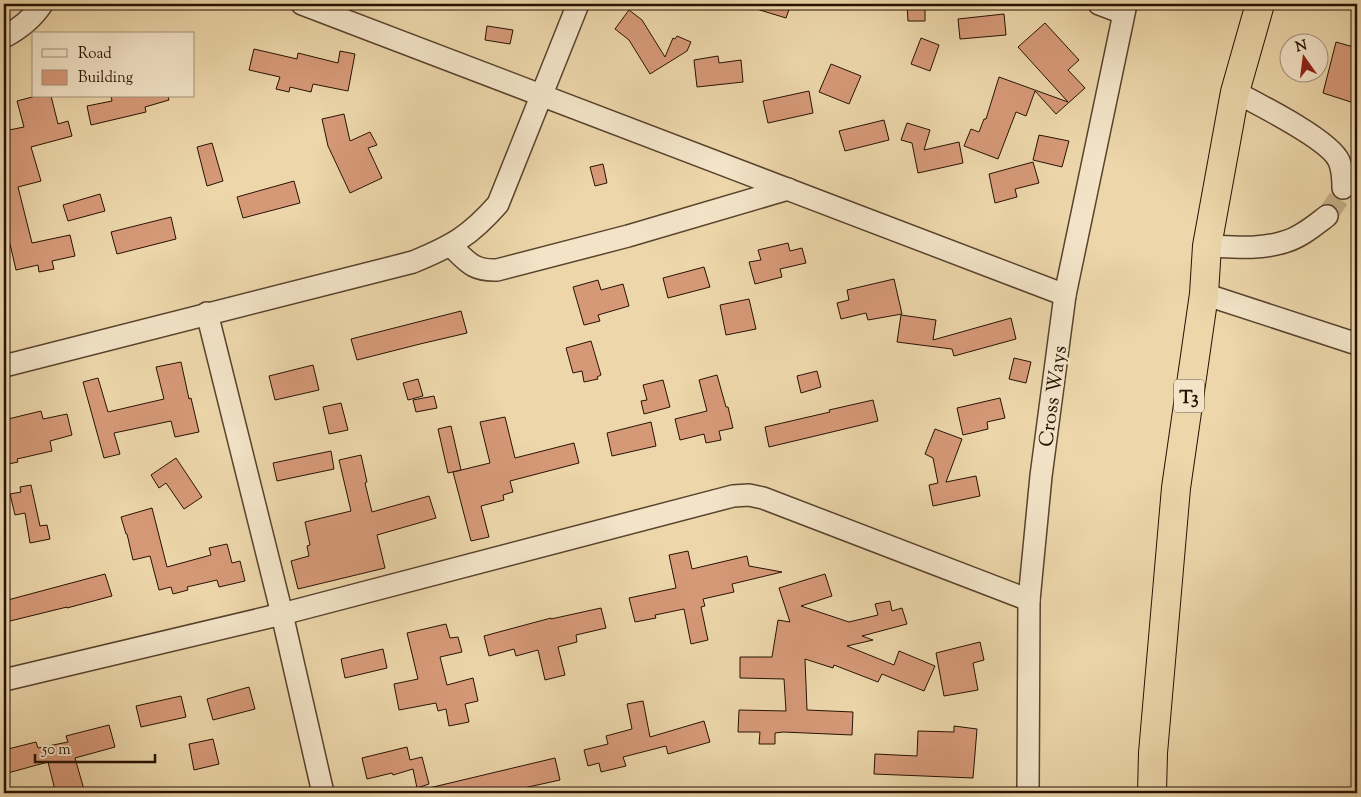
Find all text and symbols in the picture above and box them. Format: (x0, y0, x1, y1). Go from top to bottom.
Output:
legend (32, 32, 195, 98)
north arrow (1278, 32, 1328, 82)
text: N (1293, 36, 1309, 58)
text: Road (78, 44, 112, 65)
text: Building (78, 68, 133, 89)
street label: Cross Ways (1033, 344, 1076, 449)
road number: T3 (1174, 380, 1204, 412)
scale bar (35, 732, 155, 764)
text: 50 m (41, 740, 71, 761)

